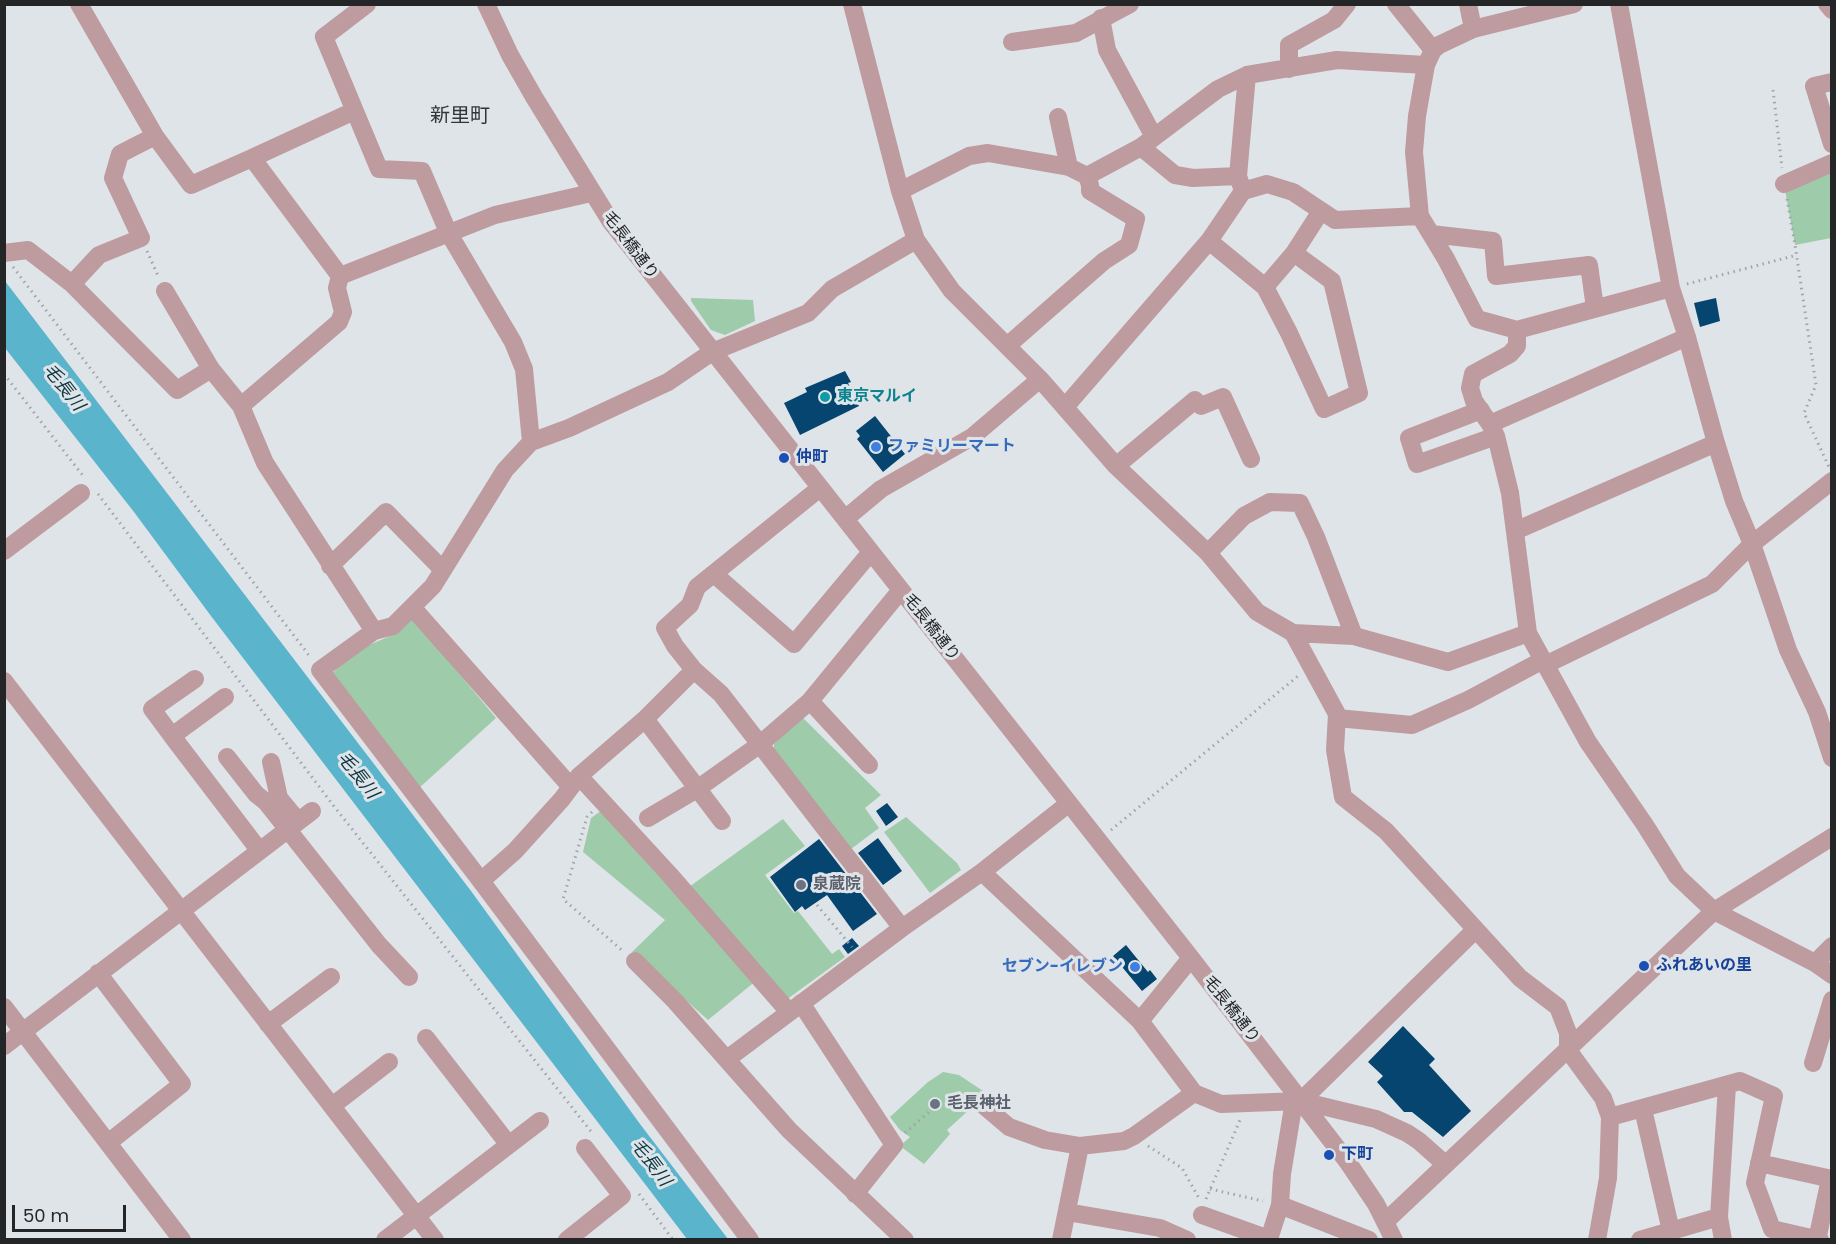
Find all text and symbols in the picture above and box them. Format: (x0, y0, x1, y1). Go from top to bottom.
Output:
district label: 新里町 (430, 105, 490, 129)
street label: 毛長橋通り (598, 208, 662, 284)
water label: 毛長川 (38, 360, 88, 416)
place label: 東京マルイ (837, 387, 917, 407)
marker: 東京マルイ (818, 390, 832, 404)
place label: ファミリーマート (888, 437, 1016, 457)
marker: ファミリーマート (869, 440, 883, 454)
place label: 仲町 (796, 448, 828, 468)
marker: 仲町 (777, 451, 791, 465)
street label: 毛長橋通り (899, 591, 963, 665)
water label: 毛長川 (332, 748, 382, 804)
place label: 泉蔵院 (813, 875, 861, 895)
marker: 泉蔵院 (794, 878, 808, 892)
place label: ふれあいの里 (1656, 956, 1752, 976)
place label: セブン-イレブン (1002, 957, 1123, 977)
marker: ふれあいの里 (1637, 959, 1651, 973)
marker: セブン-イレブン (1128, 960, 1142, 974)
street label: 毛長橋通り (1199, 973, 1263, 1047)
place label: 毛長神社 (947, 1094, 1011, 1114)
marker: 毛長神社 (928, 1097, 942, 1111)
water label: 毛長川 (625, 1135, 675, 1191)
place label: 下町 (1341, 1145, 1373, 1165)
marker: 下町 (1322, 1148, 1336, 1162)
scale bar (15, 1193, 129, 1231)
text: 50 m (23, 1203, 69, 1228)

